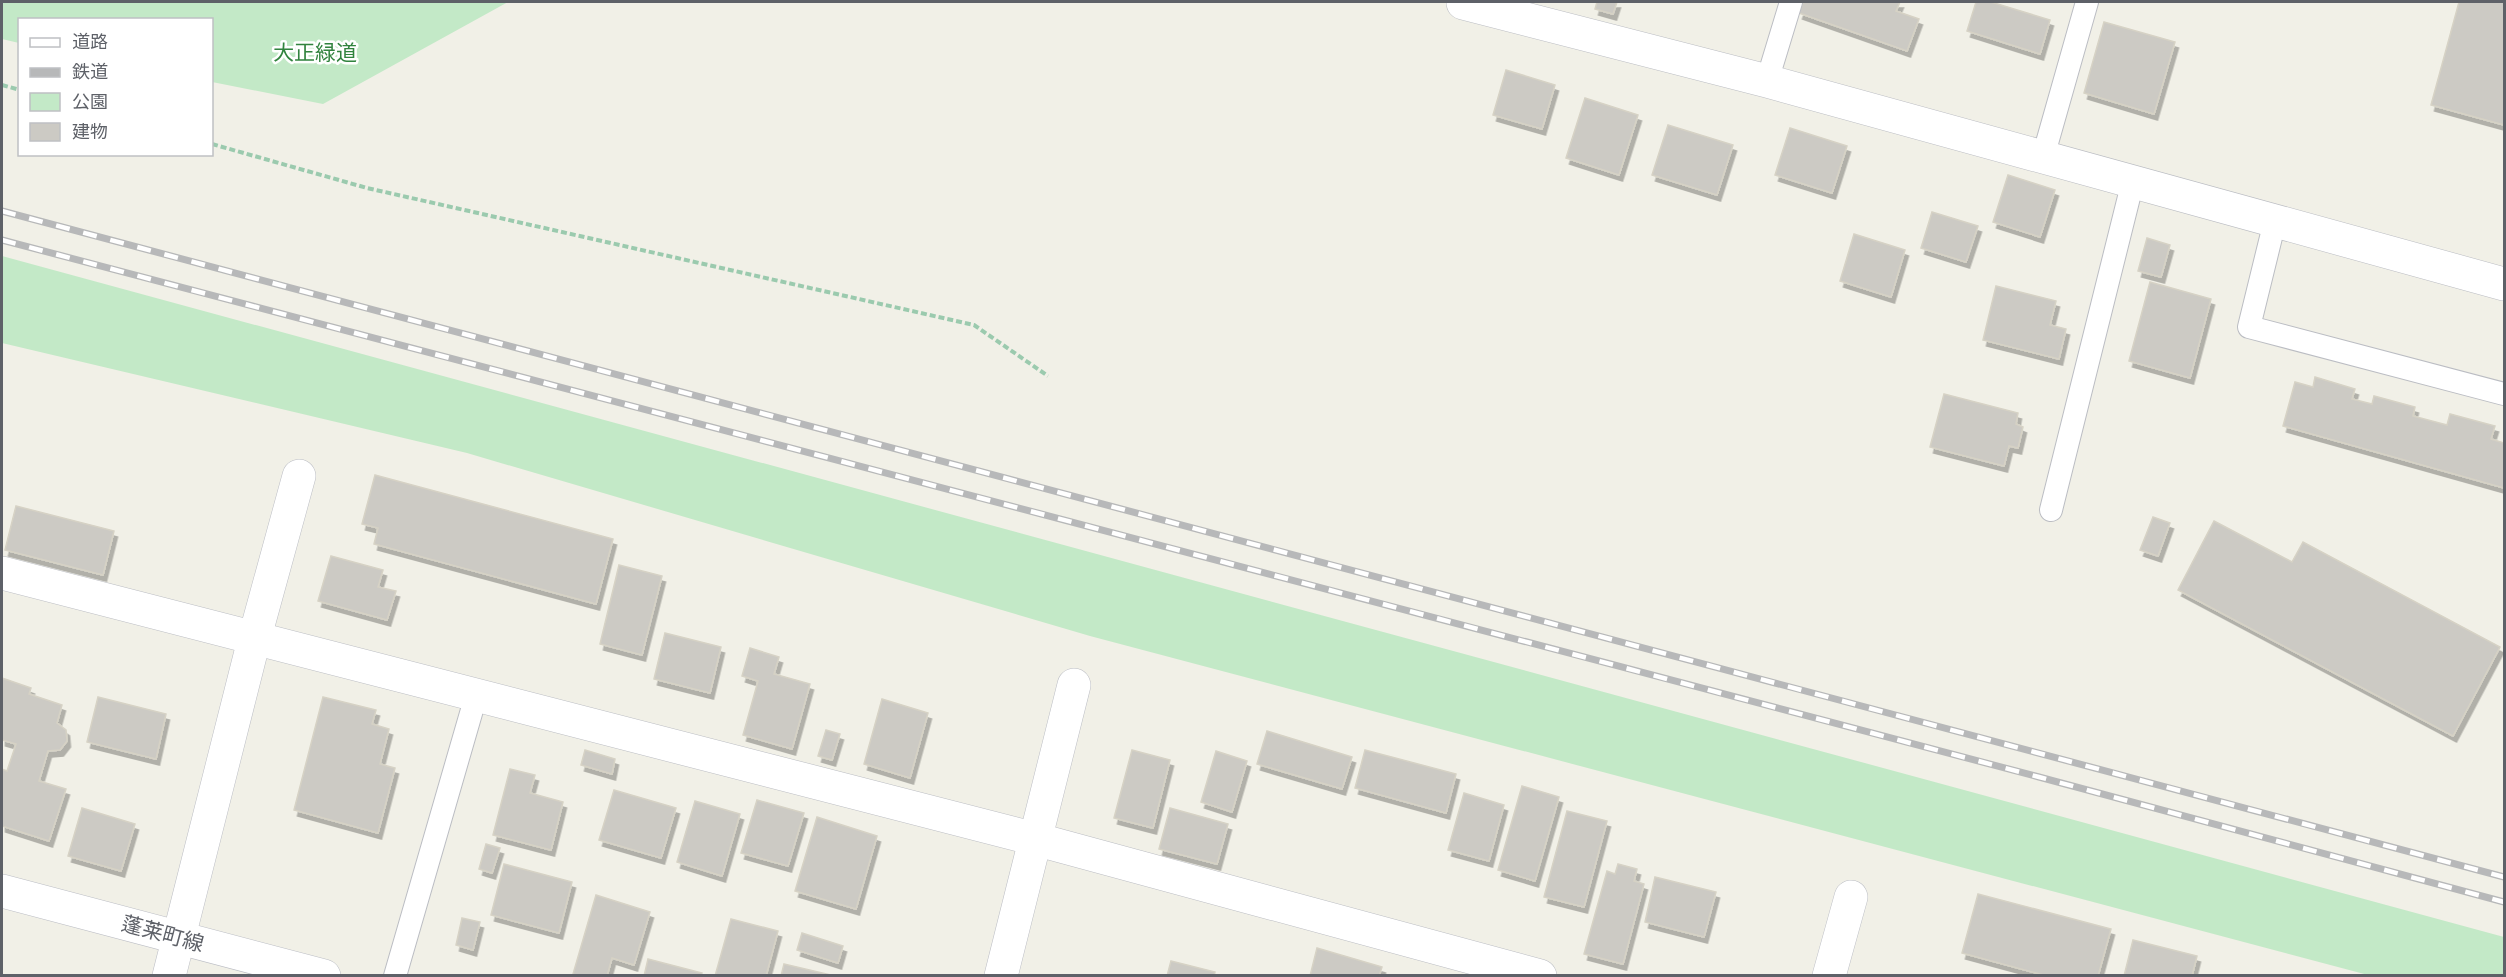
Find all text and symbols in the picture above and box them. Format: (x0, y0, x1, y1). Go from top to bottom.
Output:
legend (18, 18, 213, 156)
text: 道路 (72, 29, 108, 53)
park label: 大正緑道 (273, 38, 357, 66)
text: 鉄道 (72, 59, 108, 83)
text: 公園 (72, 89, 108, 113)
text: 建物 (72, 119, 108, 143)
street label: 蓬莱町線 (119, 909, 207, 957)

